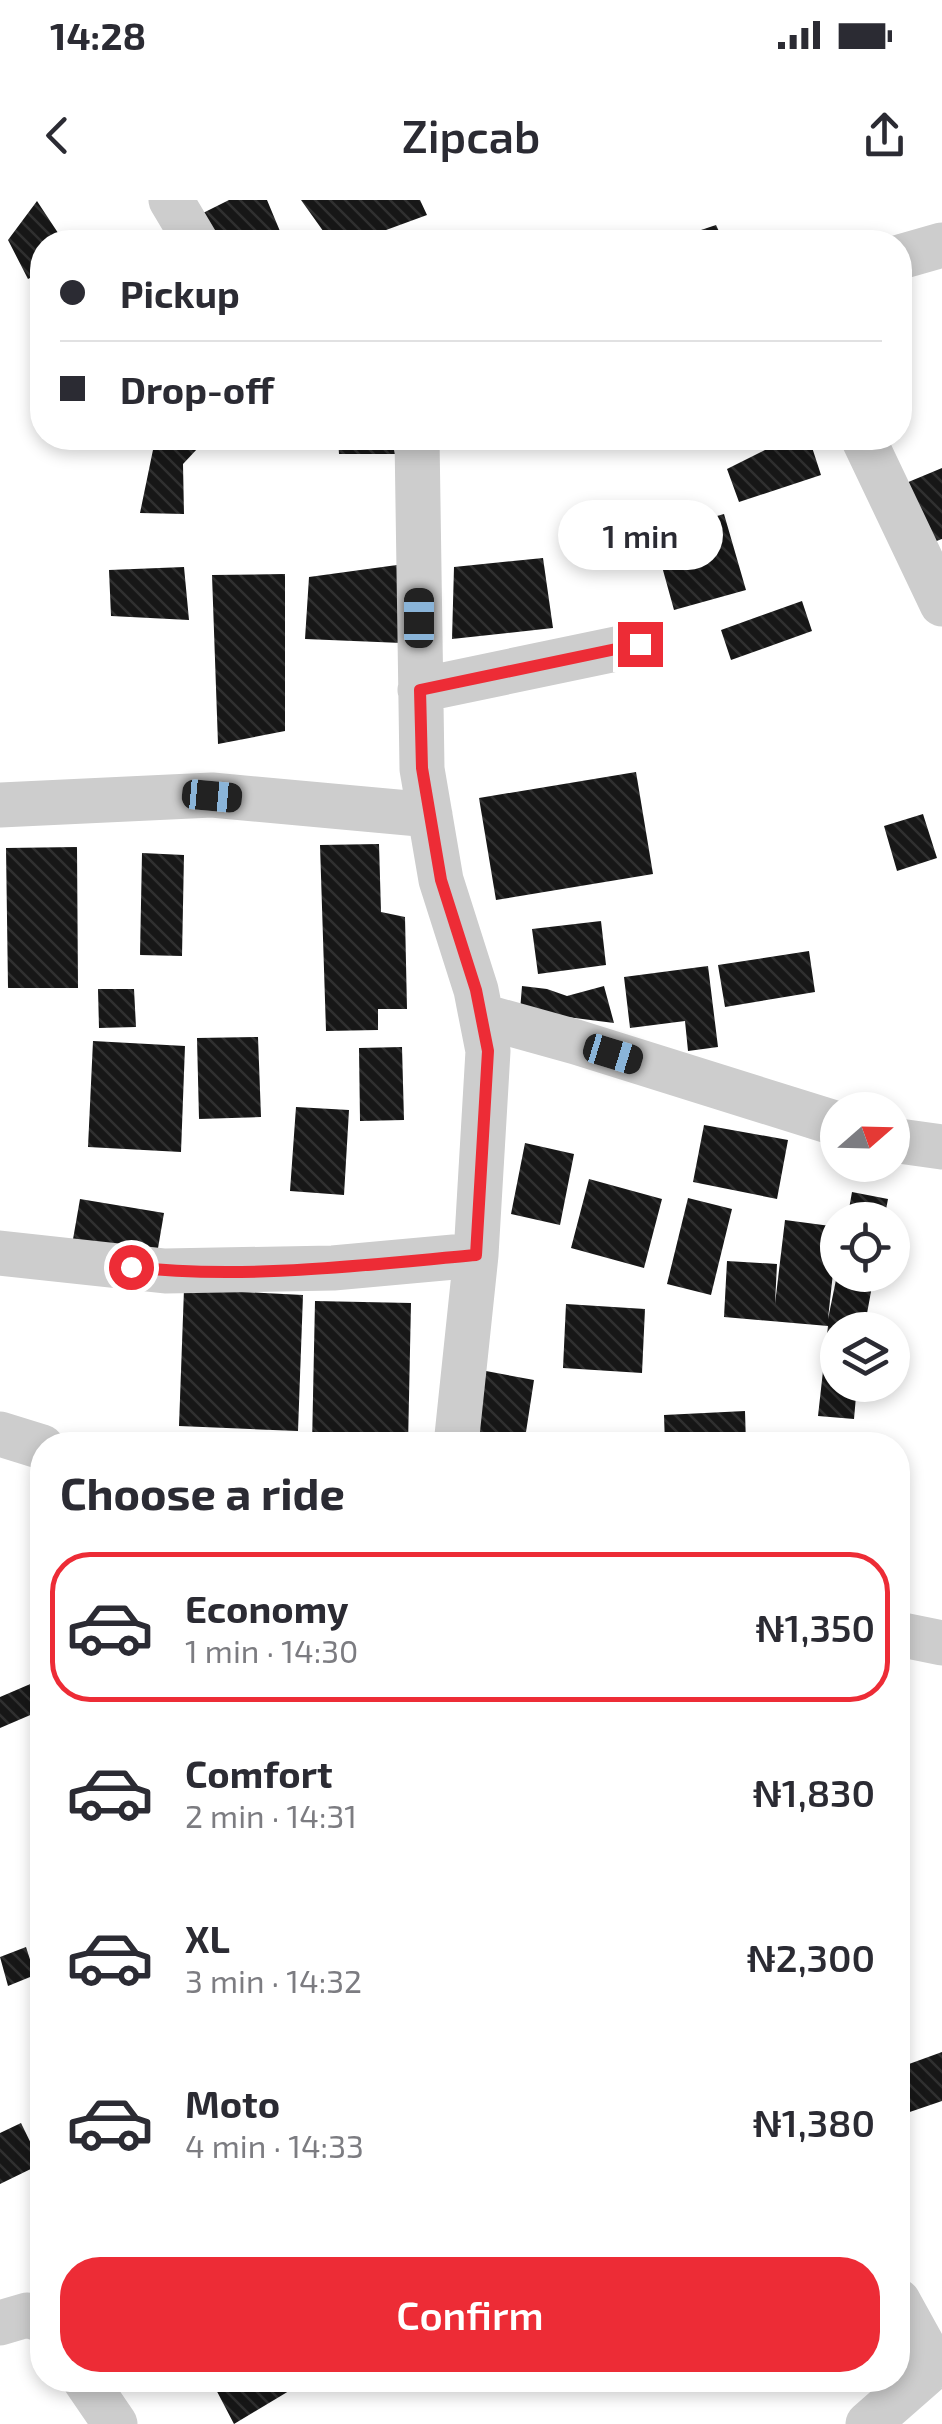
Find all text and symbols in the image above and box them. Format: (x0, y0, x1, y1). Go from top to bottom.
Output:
text: 14:28 (50, 12, 146, 58)
icon: back (30, 108, 85, 163)
text: Zipcab (402, 108, 540, 162)
icon: share (857, 108, 912, 163)
text: Pickup (120, 270, 240, 316)
text: Drop-off (120, 366, 274, 412)
callout: 1 min (558, 499, 722, 569)
text: 1 min (603, 516, 678, 554)
car (404, 588, 434, 648)
route end (618, 622, 663, 667)
car (181, 778, 243, 814)
car (580, 1031, 646, 1077)
north arrow (820, 1092, 910, 1182)
map controls (820, 1092, 910, 1402)
button: locate (820, 1202, 910, 1292)
route start (109, 1245, 154, 1290)
button: layers (820, 1312, 910, 1402)
text: Choose a ride (60, 1465, 345, 1519)
icon: car (65, 1582, 155, 1672)
text: Economy (185, 1585, 349, 1631)
text: ₦1,350 (755, 1604, 875, 1650)
text: 1 min · 14:30 (185, 1631, 358, 1669)
icon: car (65, 1747, 155, 1837)
text: Comfort (185, 1750, 333, 1796)
text: ₦1,830 (753, 1769, 875, 1815)
text: 2 min · 14:31 (185, 1796, 357, 1834)
icon: car (65, 1912, 155, 2002)
text: XL (185, 1915, 230, 1961)
text: ₦2,300 (747, 1934, 875, 1980)
text: 3 min · 14:32 (185, 1961, 362, 1999)
icon: car (65, 2077, 155, 2167)
text: Moto (185, 2080, 280, 2126)
text: ₦1,380 (753, 2099, 875, 2145)
text: 4 min · 14:33 (185, 2126, 364, 2164)
button: Confirm (60, 2257, 880, 2372)

